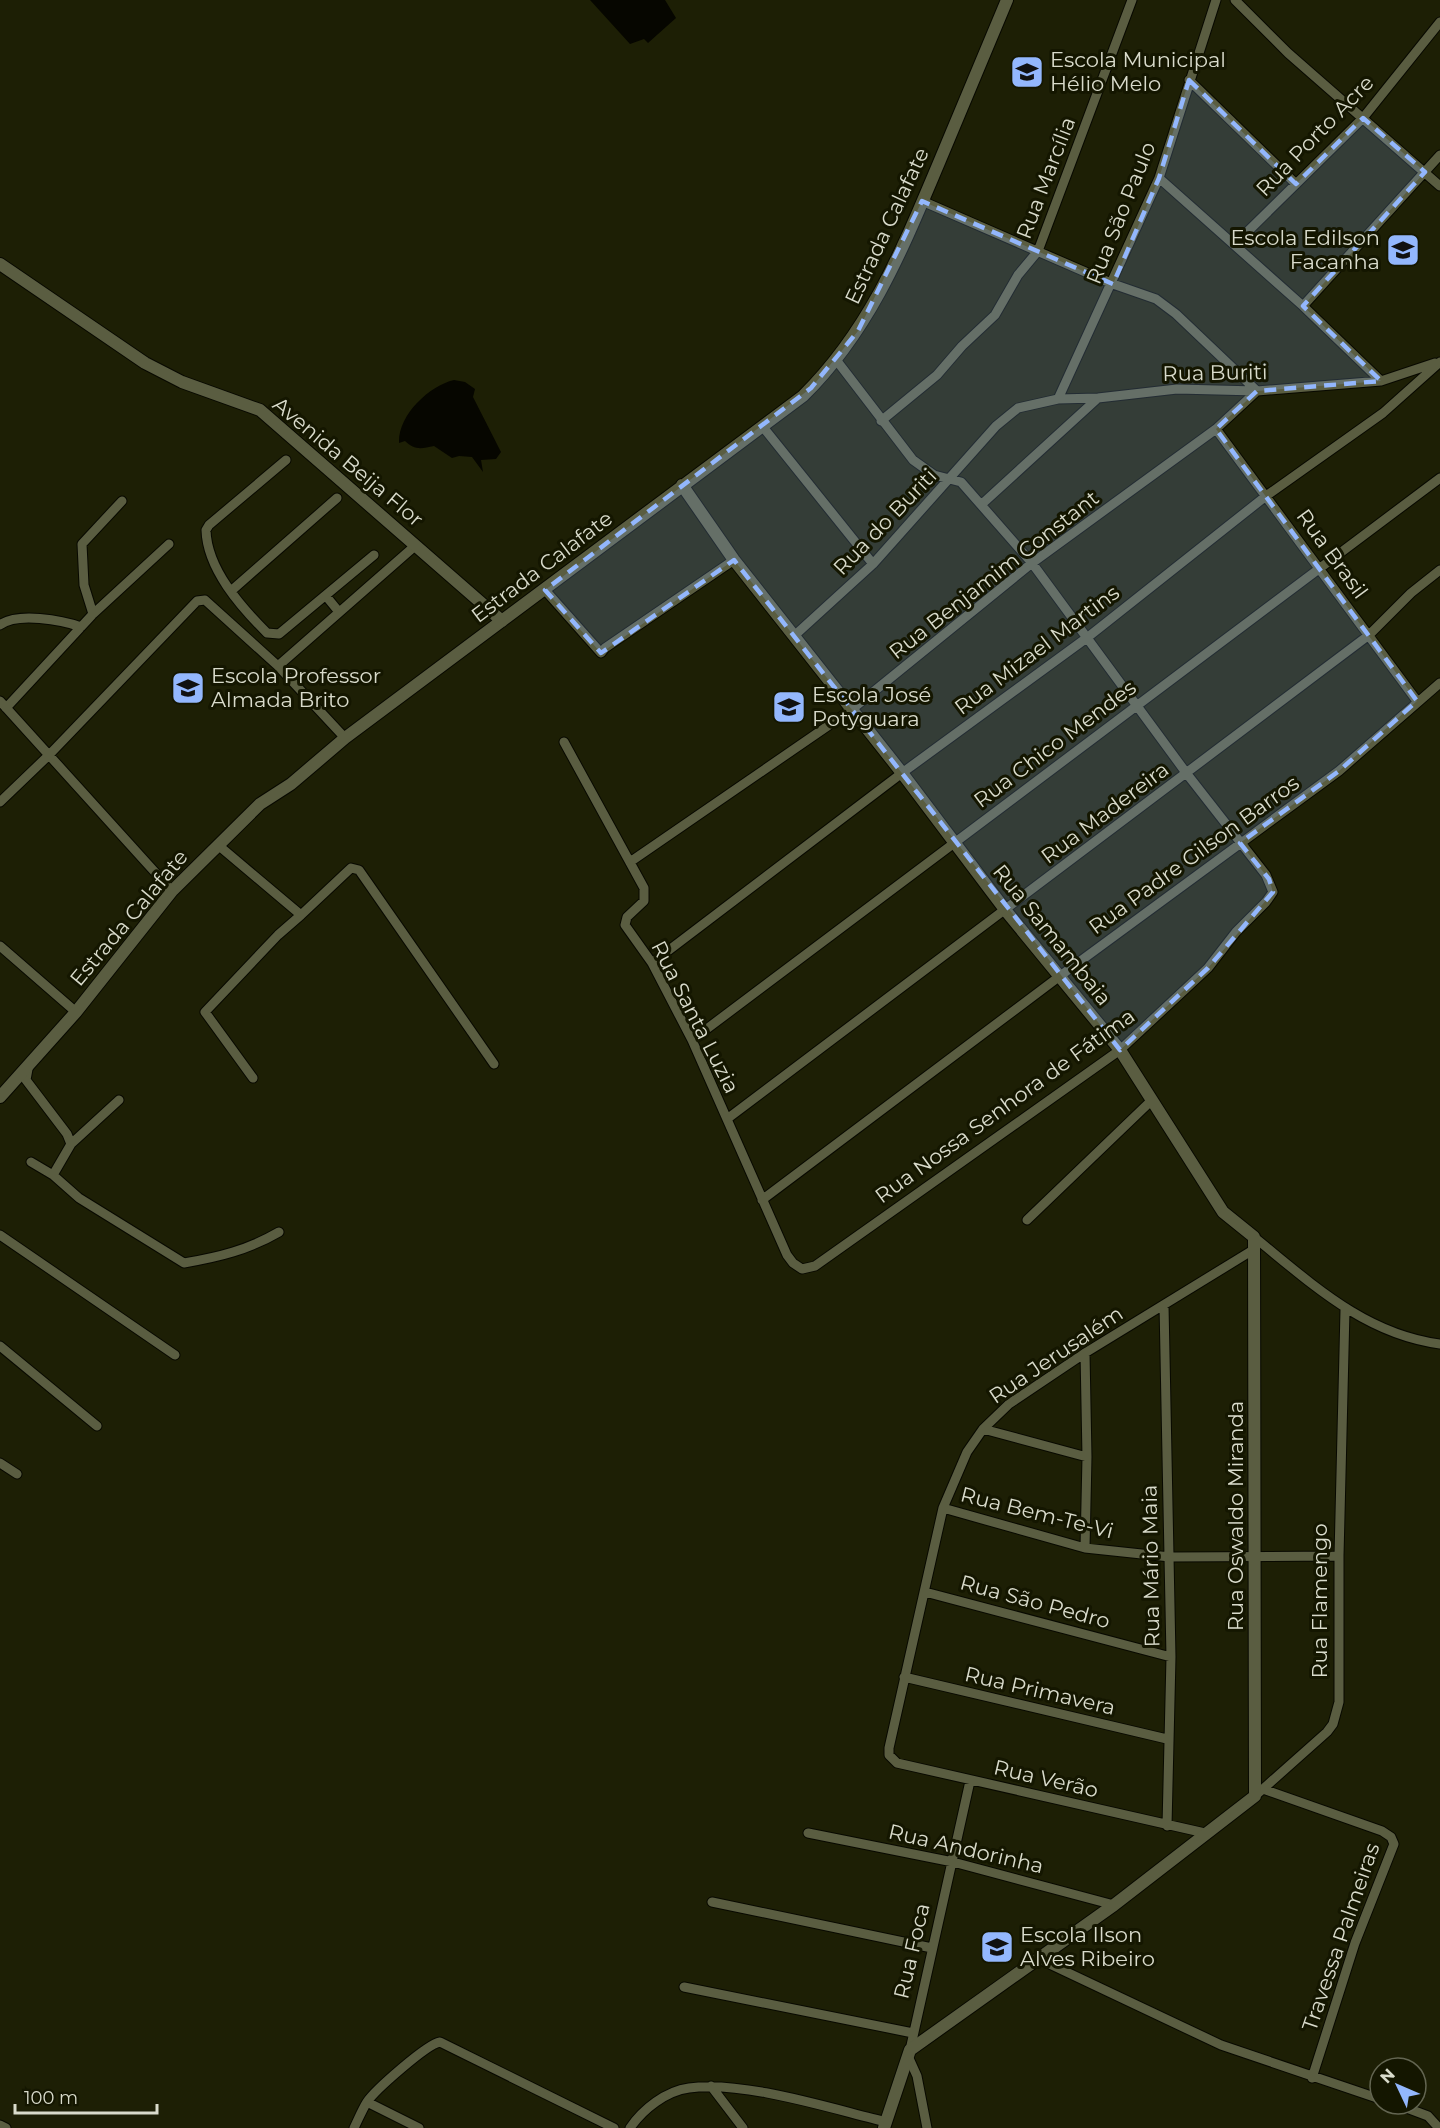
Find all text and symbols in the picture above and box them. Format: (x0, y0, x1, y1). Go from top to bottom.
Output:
place label: Escola Municipal Hélio Melo (1050, 47, 1226, 96)
school or university icon: Escola Municipal Hélio Melo (1009, 54, 1045, 90)
street label: Rua Porto Acre (1251, 70, 1379, 201)
street label: Rua Marcília (1011, 113, 1080, 242)
street label: Rua São Paulo (1081, 138, 1160, 288)
street label: Estrada Calafate (839, 143, 934, 308)
place label: Escola Edilson Facanha (1230, 225, 1380, 274)
school or university icon: Escola Edilson Facanha (1385, 232, 1421, 268)
street label: Rua Buriti (1162, 359, 1268, 386)
street label: Avenida Beija Flor (268, 391, 429, 532)
street label: Rua do Buriti (828, 463, 942, 580)
street label: Rua Benjamim Constant (884, 485, 1103, 664)
street label: Rua Brasil (1292, 504, 1373, 603)
street label: Estrada Calafate (466, 505, 617, 628)
street label: Rua Mizael Martins (949, 580, 1124, 720)
place label: Escola Professor Almada Brito (211, 663, 381, 712)
school or university icon: Escola Professor Almada Brito (170, 670, 206, 706)
street label: Rua Chico Mendes (969, 675, 1141, 813)
place label: Escola José Potyguara (812, 682, 931, 731)
school or university icon: Escola José Potyguara (771, 689, 807, 725)
street label: Rua Madereira (1036, 757, 1173, 869)
street label: Rua Padre Gilson Barros (1084, 770, 1304, 939)
street label: Estrada Calafate (64, 845, 193, 991)
street label: Rua Samambaia (988, 859, 1117, 1010)
street label: Rua Santa Luzia (646, 936, 745, 1097)
street label: Rua Nossa Senhora de Fátima (870, 1003, 1139, 1208)
street label: Rua Jerusalém (984, 1301, 1127, 1409)
street label: Rua Oswaldo Miranda (1223, 1401, 1248, 1631)
street label: Rua Bem-Te-Vi (958, 1481, 1116, 1544)
street label: Rua Mário Maia (1137, 1484, 1164, 1648)
street label: Rua Flamengo (1307, 1523, 1332, 1679)
street label: Rua São Pedro (957, 1569, 1113, 1634)
street label: Rua Primavera (962, 1661, 1118, 1720)
street label: Rua Verão (991, 1754, 1101, 1803)
street label: Rua Andorinha (886, 1819, 1046, 1879)
street label: Travessa Palmeiras (1297, 1840, 1384, 2034)
street label: Rua Foca (888, 1901, 935, 2001)
place label: Escola Ilson Alves Ribeiro (1020, 1922, 1155, 1971)
school or university icon: Escola Ilson Alves Ribeiro (979, 1929, 1015, 1965)
north arrow (1368, 2056, 1428, 2116)
text: N (1376, 2065, 1399, 2087)
scale bar (15, 2077, 158, 2115)
text: 100 m (24, 2087, 78, 2109)

